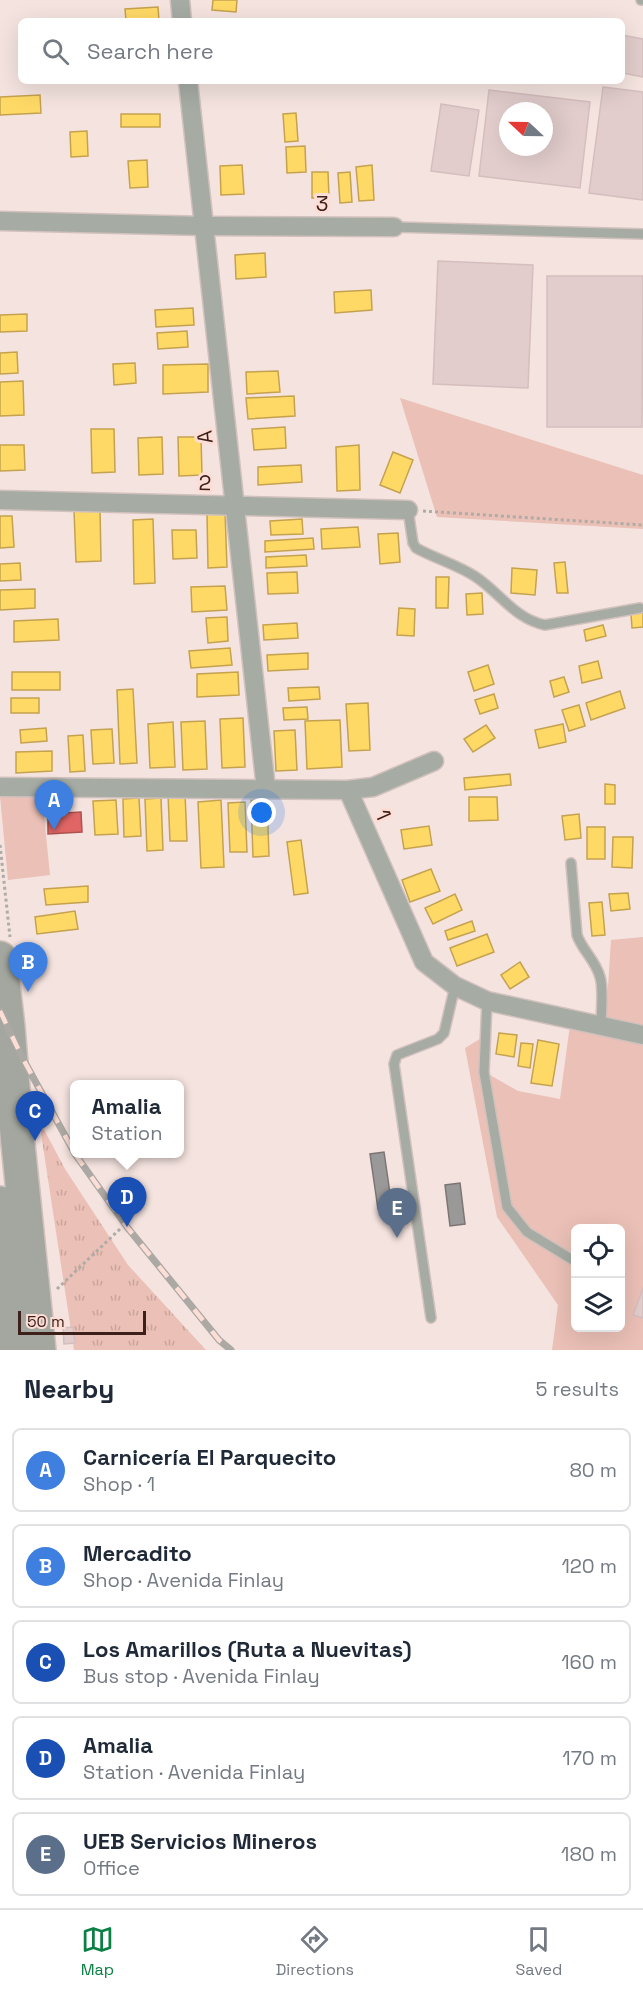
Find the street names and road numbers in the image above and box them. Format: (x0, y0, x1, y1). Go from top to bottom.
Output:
street label: 3 (316, 190, 328, 217)
street label: A (190, 429, 219, 445)
street label: 2 (198, 469, 212, 496)
street label: 1 (369, 805, 398, 824)

